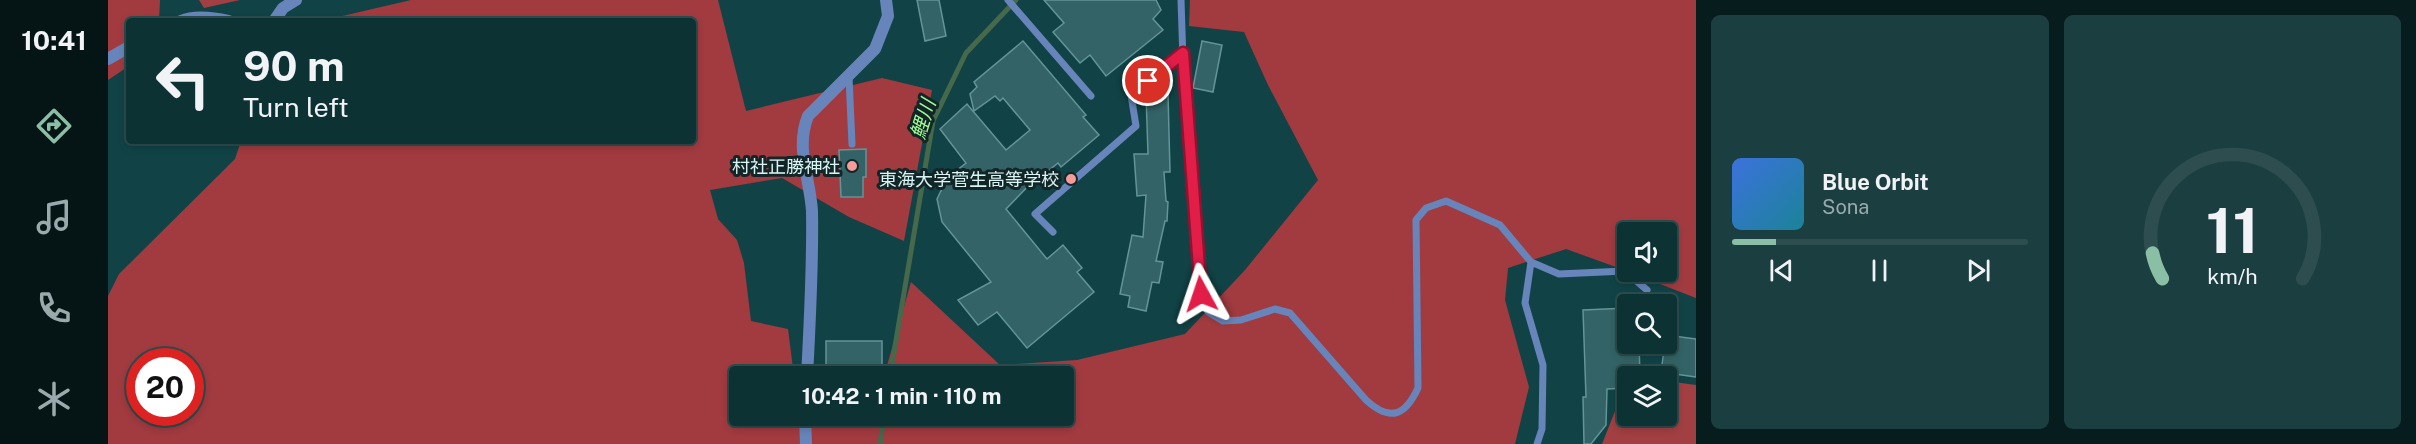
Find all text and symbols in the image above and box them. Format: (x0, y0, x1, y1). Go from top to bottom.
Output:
text: 10:41 (21, 24, 87, 56)
text: 90 m (243, 41, 345, 90)
icon: left (144, 42, 222, 120)
pin (1122, 55, 1173, 106)
icon: arrive (1131, 64, 1164, 97)
text: Turn left (243, 91, 349, 123)
water label: 鯉川 (906, 94, 941, 142)
icon: directions (33, 105, 75, 147)
place label: 村社正勝神社 (732, 156, 840, 177)
marker: 村社正勝神社 (845, 159, 859, 173)
place label: 東海大学菅生高等学校 (879, 169, 1059, 190)
text: Blue Orbit (1822, 169, 1929, 195)
marker: 東海大学菅生高等学校 (1064, 172, 1078, 186)
text: 11 (2206, 194, 2259, 267)
text: Sona (1822, 195, 1869, 219)
icon: music (33, 196, 75, 238)
map controls (1617, 222, 1677, 426)
button: sound (1617, 222, 1677, 282)
icon: previous (1765, 254, 1798, 287)
icon: pause (1863, 254, 1896, 287)
icon: next (1962, 254, 1995, 287)
position arrow (1169, 262, 1233, 326)
text: km/h (2207, 264, 2257, 289)
icon: phone (33, 287, 75, 329)
button: search (1617, 294, 1677, 354)
speed limit sign: 20 (126, 348, 204, 426)
button: layers (1617, 366, 1677, 426)
icon: climate (33, 378, 75, 420)
text: 10:42 · 1 min · 110 m (802, 383, 1001, 409)

